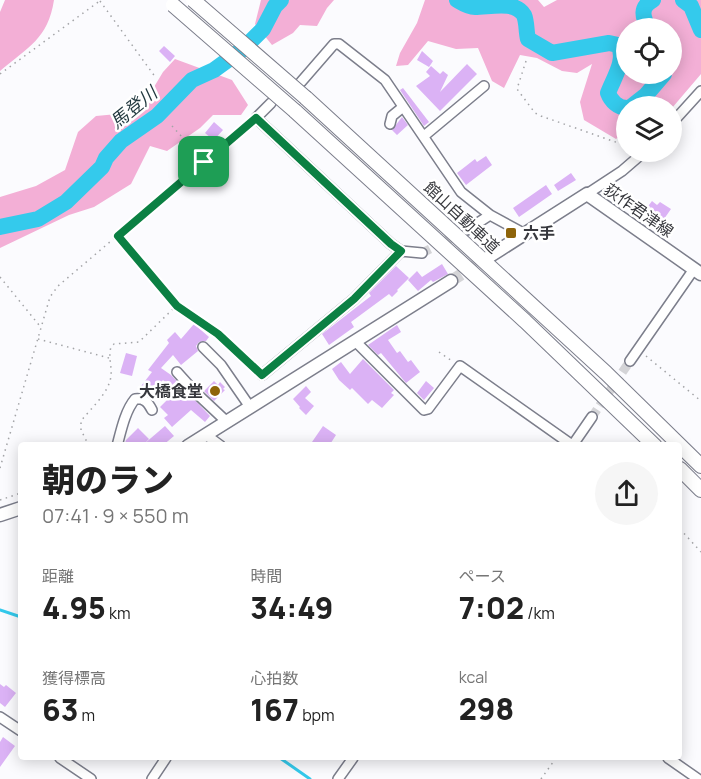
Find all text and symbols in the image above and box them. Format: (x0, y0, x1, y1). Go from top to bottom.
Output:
map controls (616, 18, 682, 162)
button: locate (616, 18, 682, 84)
water label: 馬登川 (104, 79, 163, 133)
button: layers (616, 96, 682, 162)
pin (178, 136, 229, 187)
icon: arrive (187, 145, 220, 178)
street label: 館山自動車道 (419, 176, 505, 258)
street label: 荻作君津線 (600, 178, 678, 242)
place label: 六手 (523, 222, 555, 244)
marker: 六手 (504, 226, 518, 240)
place label: 大橋食堂 (139, 380, 203, 402)
marker: 大橋食堂 (208, 384, 222, 398)
text: 朝のラン (42, 457, 174, 502)
button: share (595, 462, 658, 525)
text: 07:41 · 9 × 550 m (42, 502, 189, 529)
text: 距離 (42, 565, 74, 587)
text: 時間 (250, 565, 282, 587)
text: ペース (459, 565, 506, 587)
text: 4.95 (42, 587, 106, 628)
text: 34:49 (250, 587, 333, 628)
text: 7:02 (459, 587, 524, 628)
text: km (106, 602, 131, 624)
text: /km (524, 602, 555, 624)
text: kcal (459, 666, 488, 688)
text: 獲得標高 (42, 667, 106, 689)
text: 心拍数 (250, 667, 298, 689)
text: 298 (459, 688, 514, 729)
text: 63 (42, 689, 78, 730)
text: 167 (250, 689, 299, 730)
text: m (78, 704, 95, 726)
text: bpm (299, 704, 335, 726)

